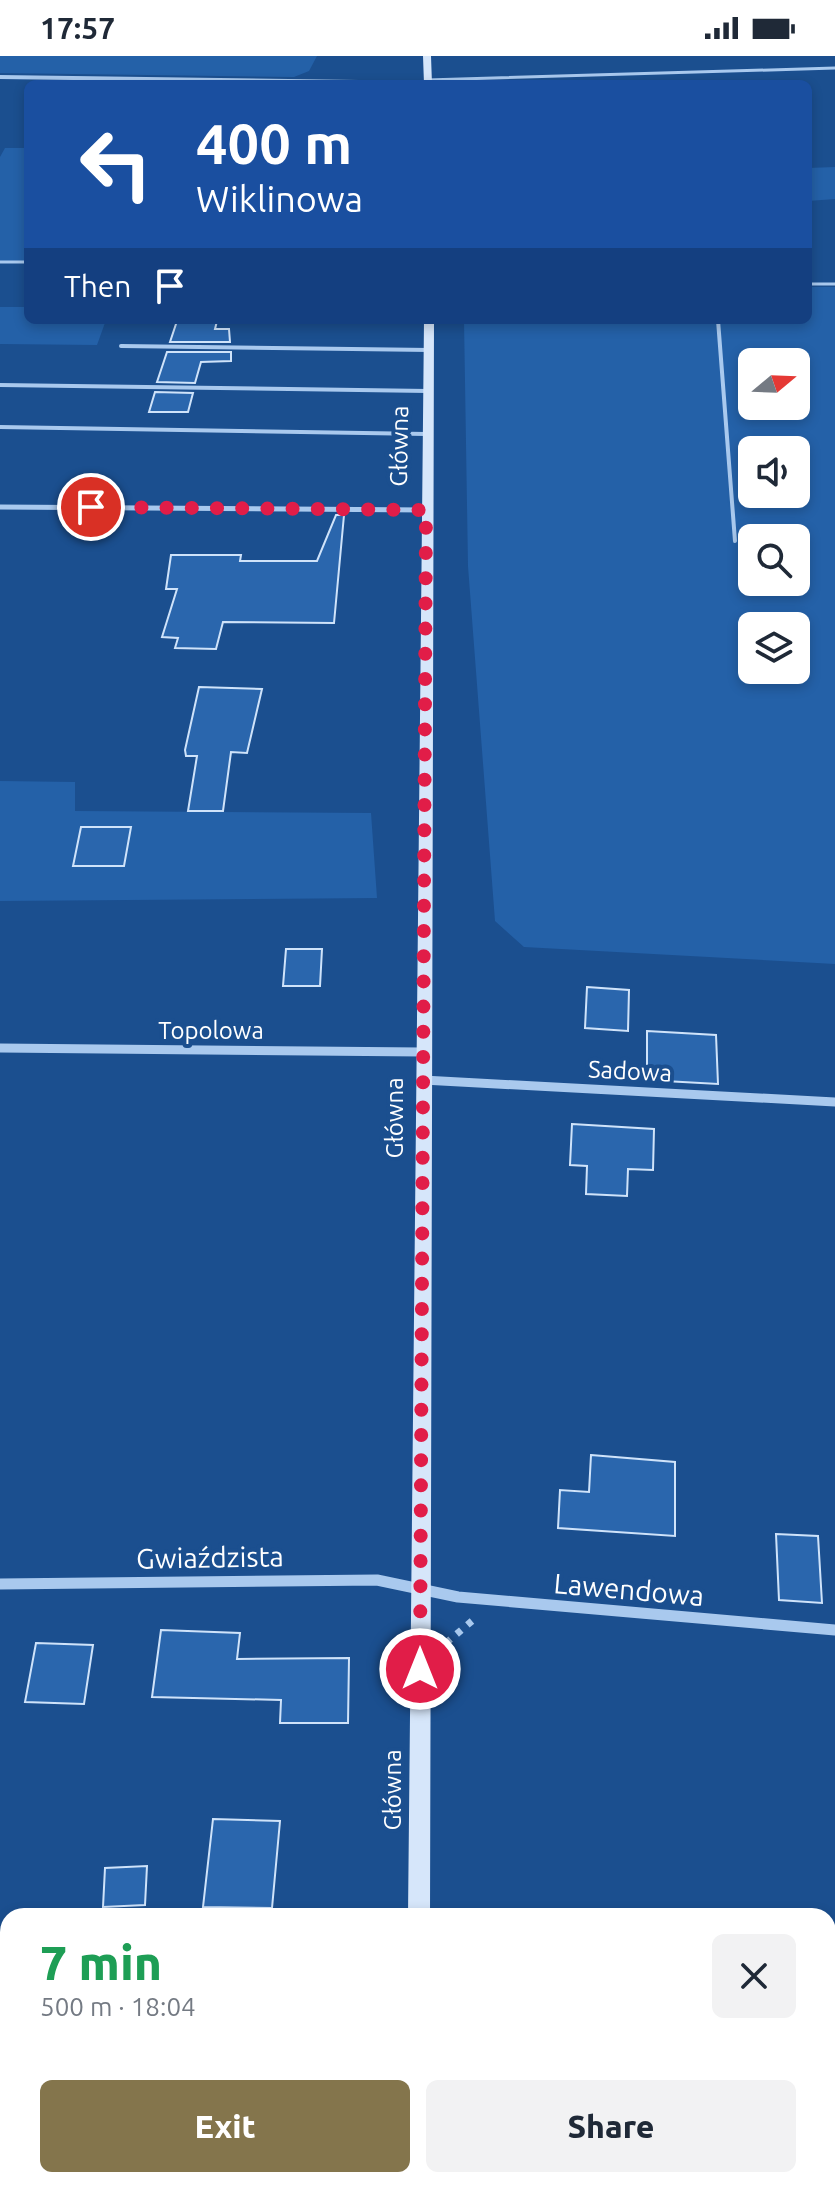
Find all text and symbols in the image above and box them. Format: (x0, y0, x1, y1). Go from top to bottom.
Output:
text: 17:57 (40, 11, 115, 45)
icon: left (64, 112, 168, 216)
text: 400 m (196, 112, 352, 175)
text: Wiklinowa (196, 178, 363, 219)
icon: arrive (148, 264, 192, 308)
text: Then (64, 269, 132, 303)
north arrow (738, 348, 810, 420)
map controls (738, 348, 810, 684)
street label: Główna (385, 405, 413, 487)
button: sound (738, 436, 810, 508)
pin (57, 473, 125, 541)
icon: arrive (69, 485, 113, 529)
button: search (738, 524, 810, 596)
button: layers (738, 612, 810, 684)
street label: Topolowa (158, 1017, 264, 1044)
street label: Sadowa (587, 1055, 673, 1087)
street label: Główna (381, 1078, 408, 1159)
street label: Gwiaździsta (136, 1540, 284, 1574)
street label: Lawendowa (553, 1567, 705, 1611)
position arrow (378, 1627, 462, 1711)
street label: Główna (379, 1750, 406, 1831)
button: close (712, 1934, 796, 2018)
text: 7 min (40, 1935, 162, 1989)
text: 500 m · 18:04 (40, 1992, 196, 2021)
button: Exit (40, 2080, 410, 2172)
button: Share (426, 2080, 796, 2172)

